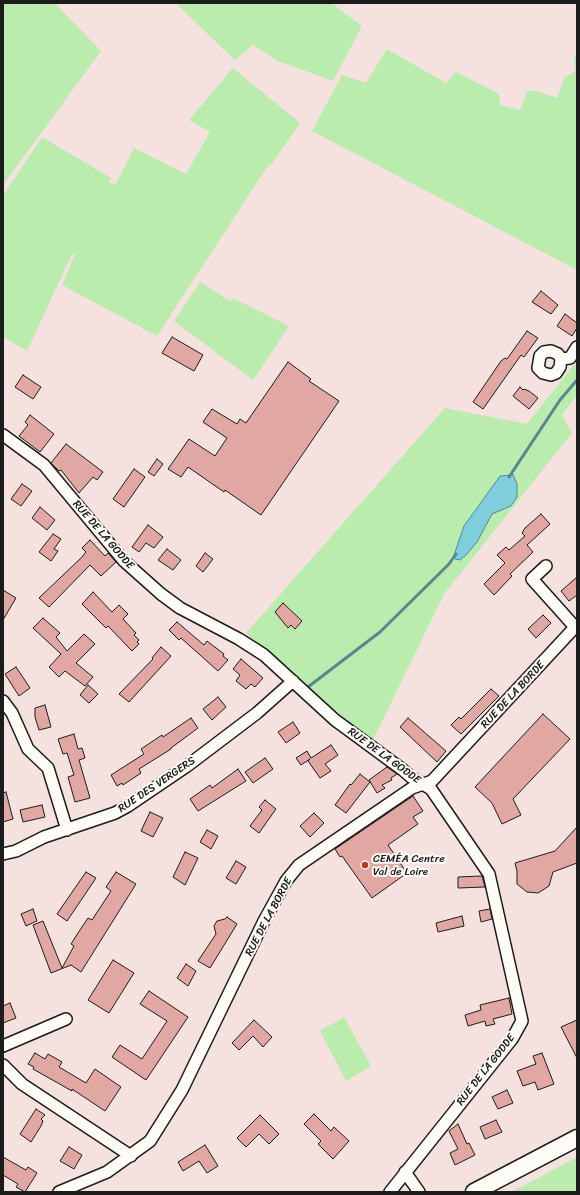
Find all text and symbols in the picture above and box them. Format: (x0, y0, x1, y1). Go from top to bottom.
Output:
street label: RUE DE LA GODDE (70, 498, 136, 572)
street label: RUE DE LA BORDE (478, 659, 548, 731)
street label: RUE DE LA GODDE (345, 725, 423, 787)
street label: RUE DES VERGERS (116, 754, 198, 816)
place label: CEMÉA Centre Val de Loire (373, 852, 445, 878)
marker: CEMÉA Centre Val de Loire (360, 860, 370, 870)
street label: RUE DE LA BORDE (243, 875, 295, 959)
street label: RUE DE LA GODDE (454, 1032, 518, 1108)

